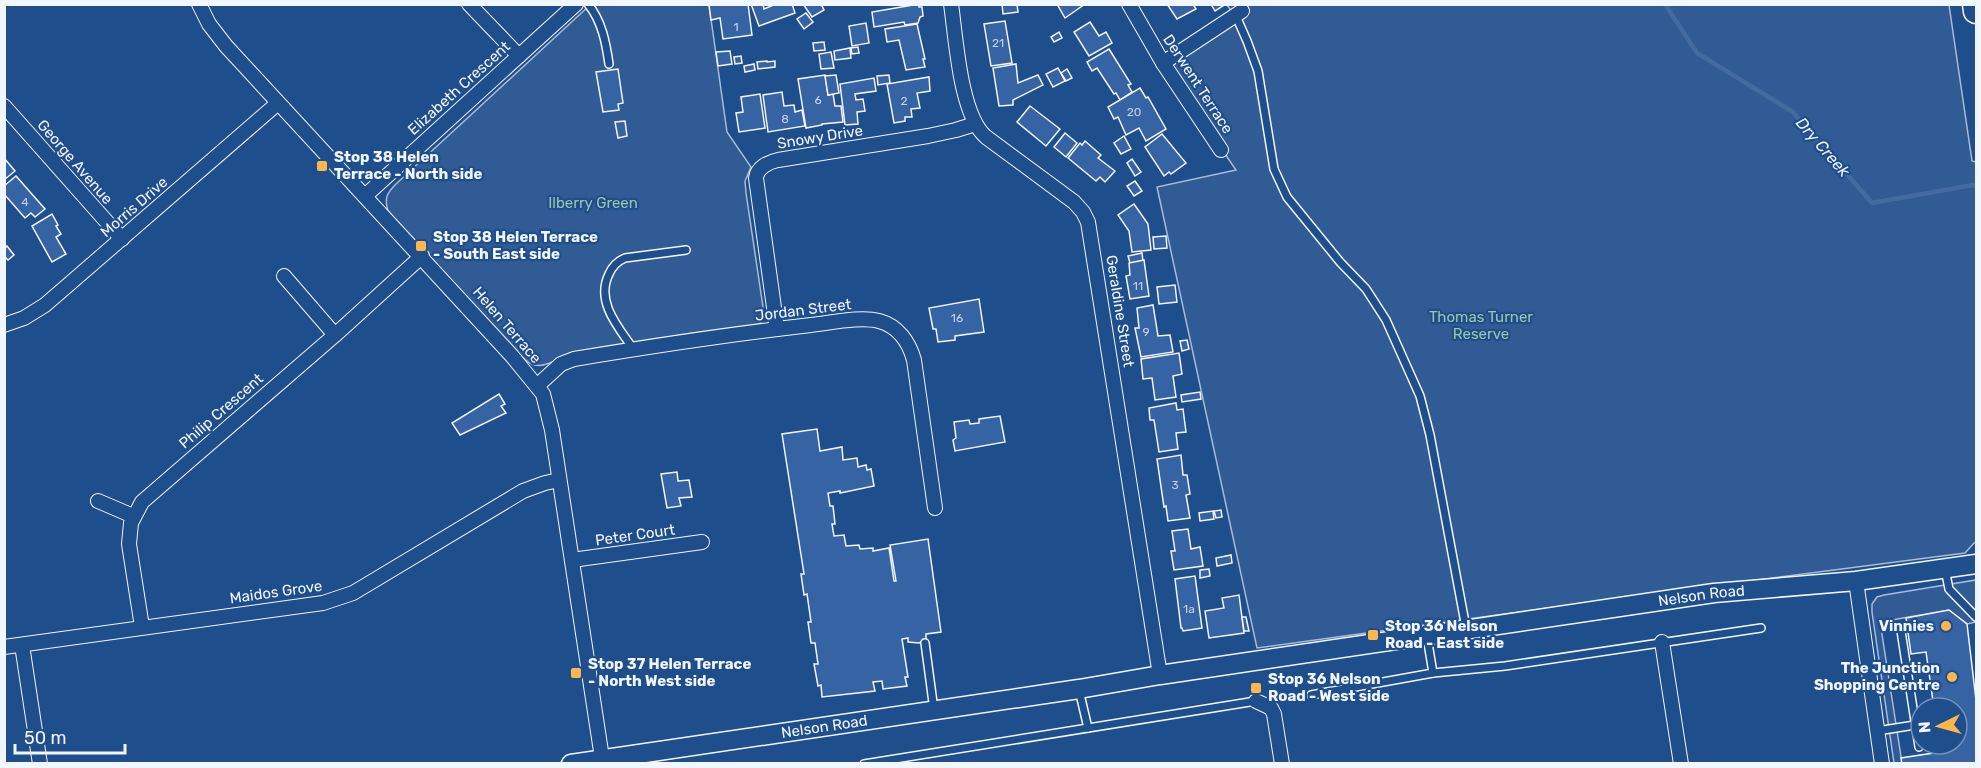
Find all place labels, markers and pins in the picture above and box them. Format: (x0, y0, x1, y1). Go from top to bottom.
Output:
place label: Stop 38 Helen Terrace - North side (334, 148, 482, 183)
marker: Stop 38 Helen Terrace - North side (315, 159, 329, 173)
place label: Stop 38 Helen Terrace - South East side (433, 228, 598, 263)
marker: Stop 38 Helen Terrace - South East side (414, 239, 428, 253)
place label: Stop 36 Nelson Road - East side (1385, 617, 1504, 652)
place label: Vinnies (1879, 617, 1934, 635)
marker: Vinnies (1939, 619, 1953, 633)
marker: Stop 36 Nelson Road - East side (1366, 628, 1380, 642)
place label: Stop 37 Helen Terrace - North West side (588, 655, 751, 690)
place label: The Junction Shopping Centre (1814, 659, 1940, 694)
marker: Stop 37 Helen Terrace - North West side (569, 666, 583, 680)
place label: Stop 36 Nelson Road - West side (1268, 670, 1390, 705)
marker: The Junction Shopping Centre (1945, 670, 1959, 684)
marker: Stop 36 Nelson Road - West side (1249, 681, 1263, 695)

